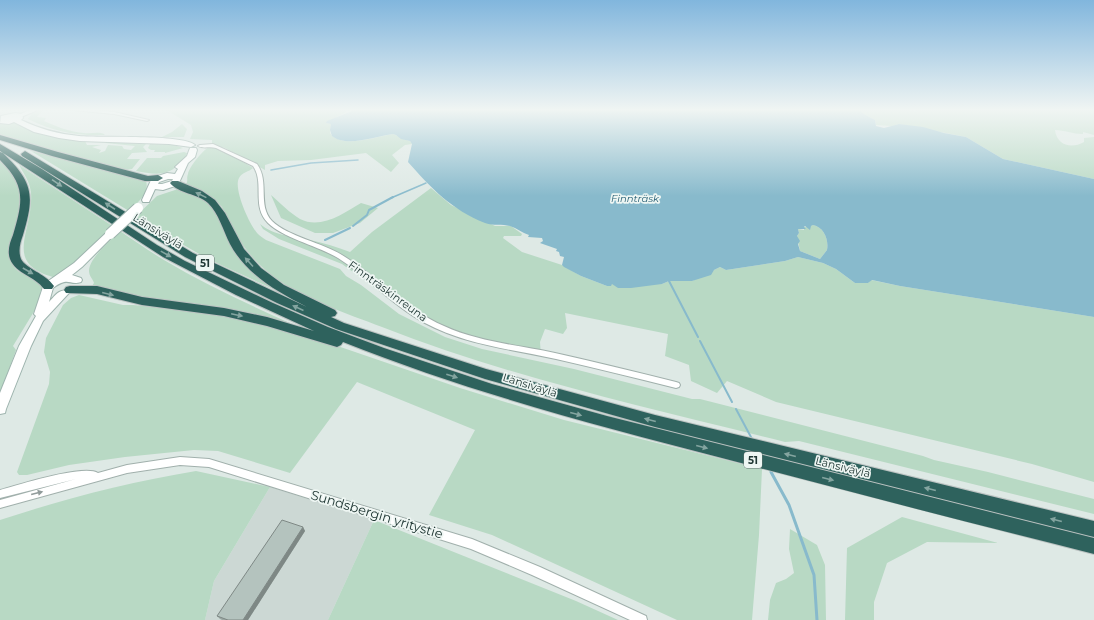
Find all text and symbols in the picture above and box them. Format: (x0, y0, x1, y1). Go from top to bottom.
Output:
one-way arrow (52, 179, 62, 187)
one-way arrow (195, 192, 207, 198)
water label: Finnträsk (611, 192, 660, 205)
one-way arrow (105, 202, 115, 210)
street label: Länsiväylä (130, 210, 186, 252)
one-way arrow (160, 250, 172, 257)
road number: 51 (196, 255, 214, 271)
one-way arrow (244, 257, 254, 267)
street label: Finnträskinreuna (346, 258, 430, 324)
one-way arrow (22, 267, 34, 274)
one-way arrow (103, 291, 115, 297)
one-way arrow (291, 304, 303, 310)
one-way arrow (231, 312, 243, 318)
street label: Länsiväylä (501, 370, 559, 400)
one-way arrow (446, 373, 458, 379)
one-way arrow (570, 411, 582, 417)
one-way arrow (644, 417, 656, 423)
one-way arrow (696, 444, 708, 450)
one-way arrow (784, 451, 796, 457)
road number: 51 (744, 452, 762, 468)
street label: Länsiväylä (814, 453, 872, 481)
one-way arrow (822, 476, 834, 482)
street label: Sundsbergin yritystie (309, 486, 445, 542)
one-way arrow (924, 486, 936, 492)
one-way arrow (32, 490, 44, 496)
one-way arrow (1050, 516, 1062, 522)

